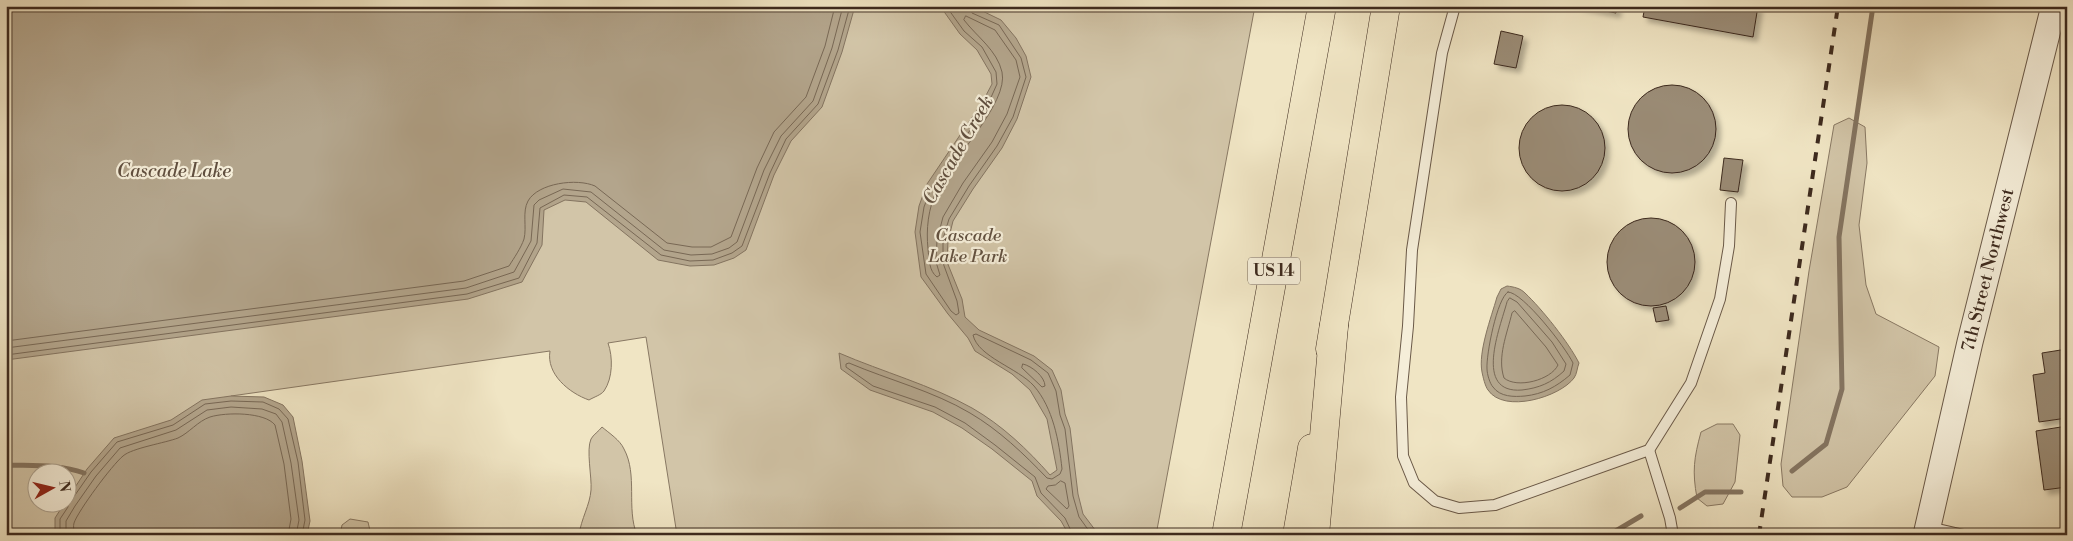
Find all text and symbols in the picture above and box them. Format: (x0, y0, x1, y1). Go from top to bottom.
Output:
water label: Cascade Creek (917, 91, 999, 209)
water label: Cascade Lake (117, 159, 231, 183)
street label: 7th Street Northwest (1957, 185, 2020, 354)
park label: Cascade Lake Park (927, 224, 1008, 268)
road number: US 14 (1248, 258, 1300, 284)
north arrow (28, 464, 78, 514)
text: N (54, 480, 74, 493)

